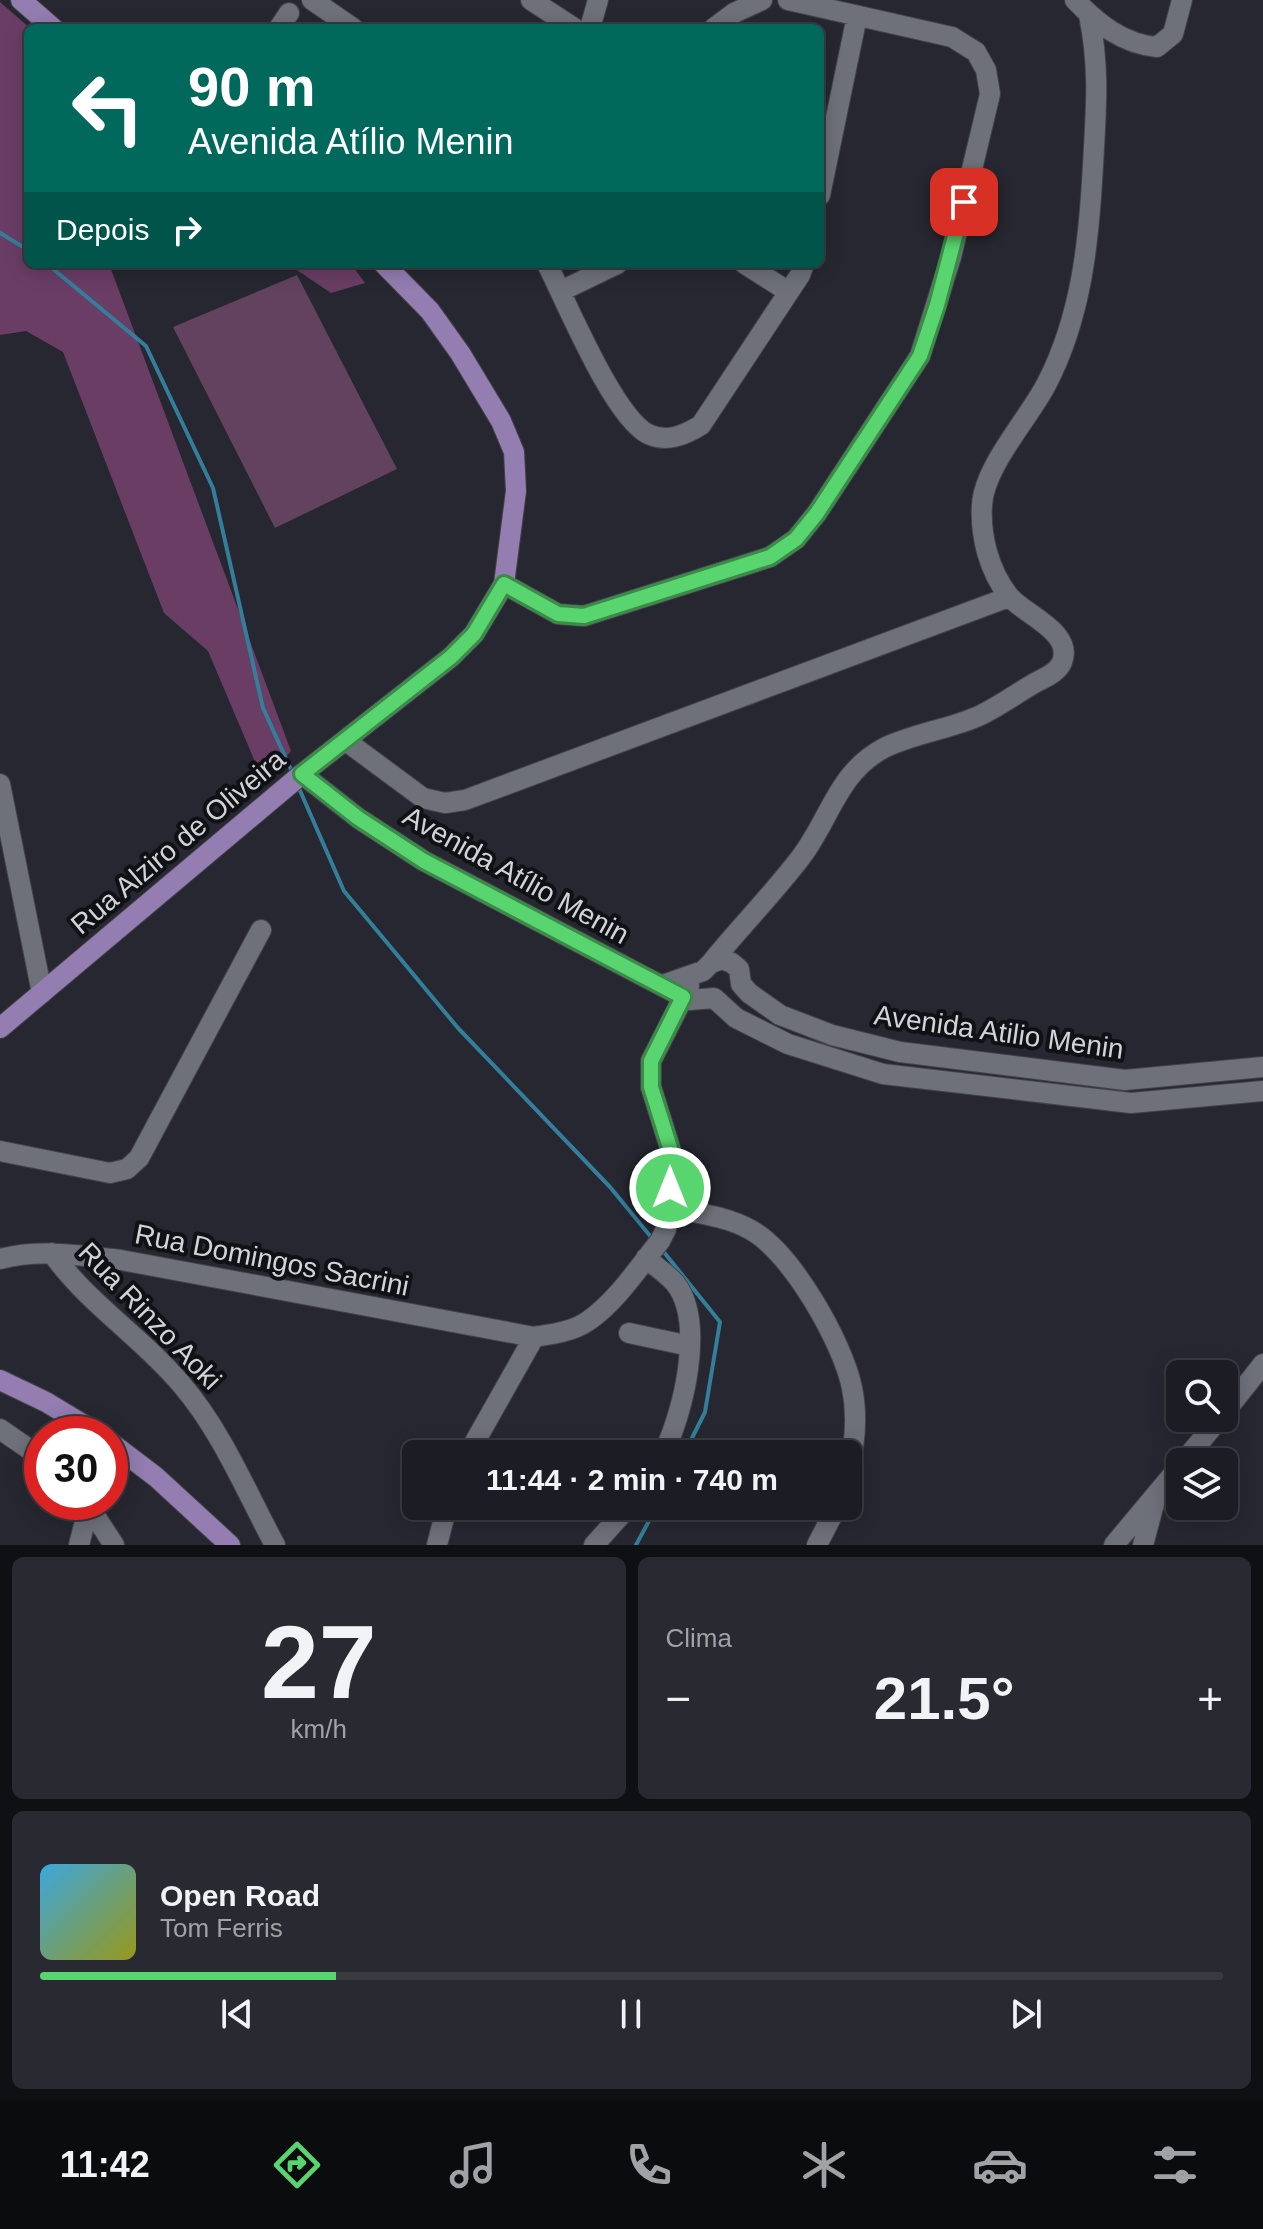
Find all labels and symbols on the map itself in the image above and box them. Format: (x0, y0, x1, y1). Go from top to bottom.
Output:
pin (930, 168, 998, 236)
street label: Rua Alziro de Oliveira (65, 743, 291, 940)
street label: Avenida Atílio Menin (398, 800, 634, 950)
street label: Avenida Atilio Menin (872, 999, 1126, 1065)
position arrow (628, 1146, 712, 1230)
street label: Rua Domingos Sacrini (132, 1218, 412, 1302)
street label: Rua Rinzo Aoki (72, 1236, 228, 1396)
speed limit sign: 30 (24, 1416, 128, 1520)

